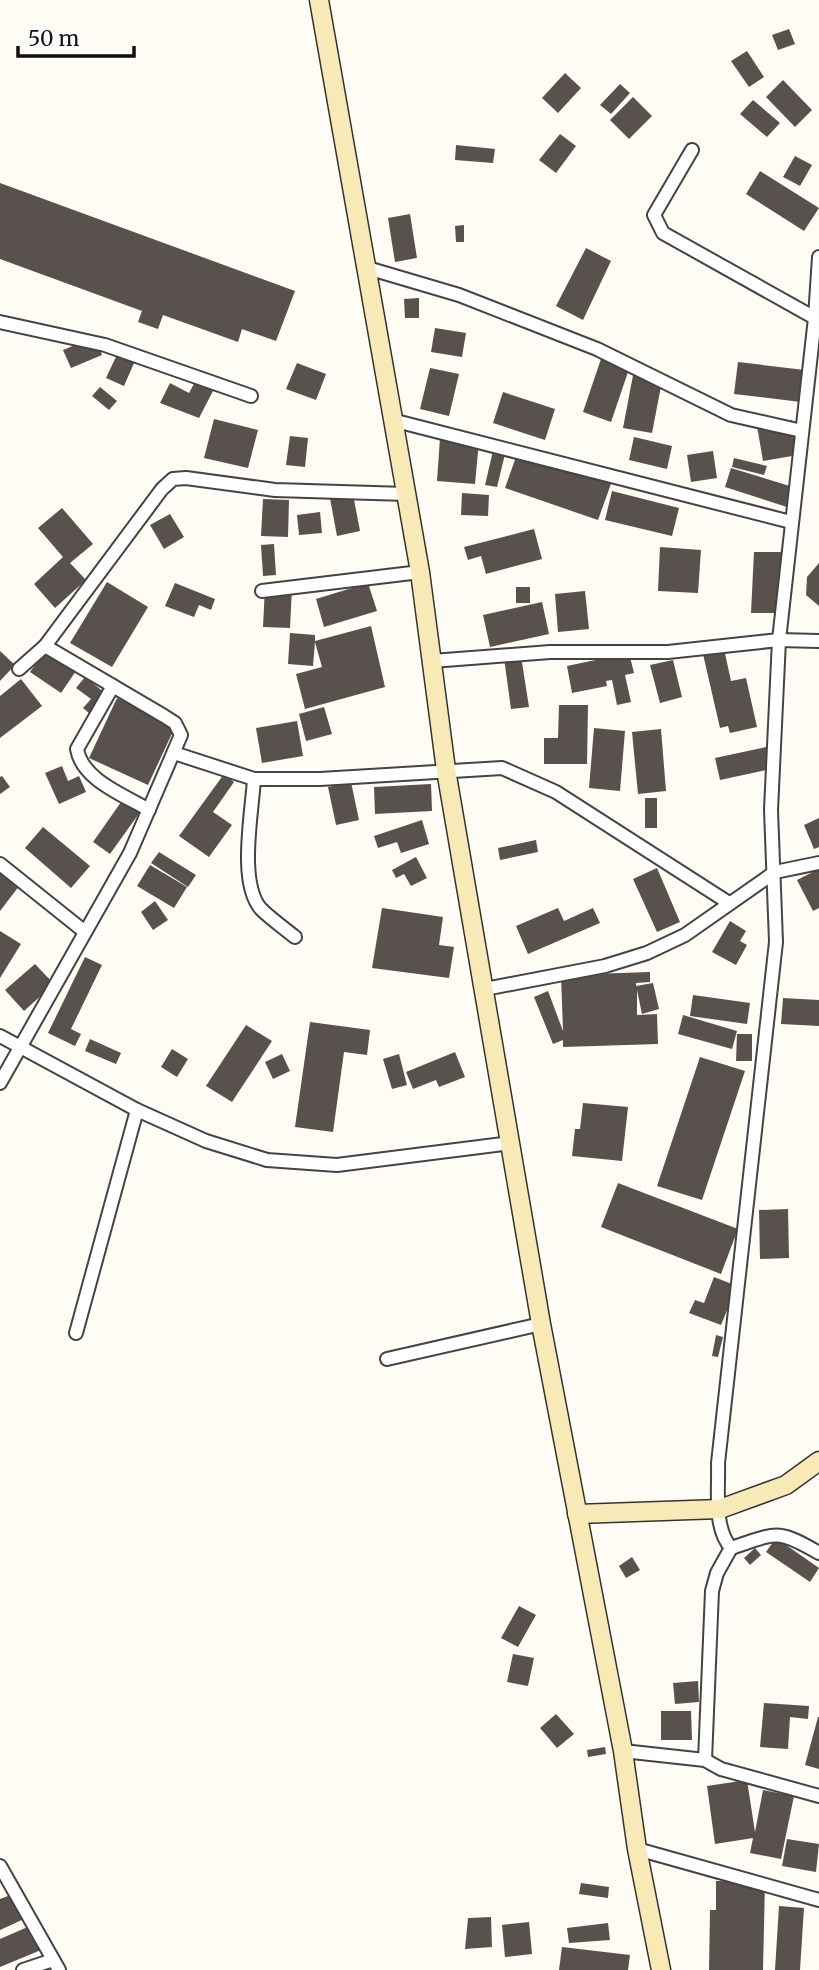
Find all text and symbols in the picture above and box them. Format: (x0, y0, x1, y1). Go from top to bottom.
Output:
scale bar (18, 14, 133, 58)
text: 50 m (28, 25, 79, 52)

